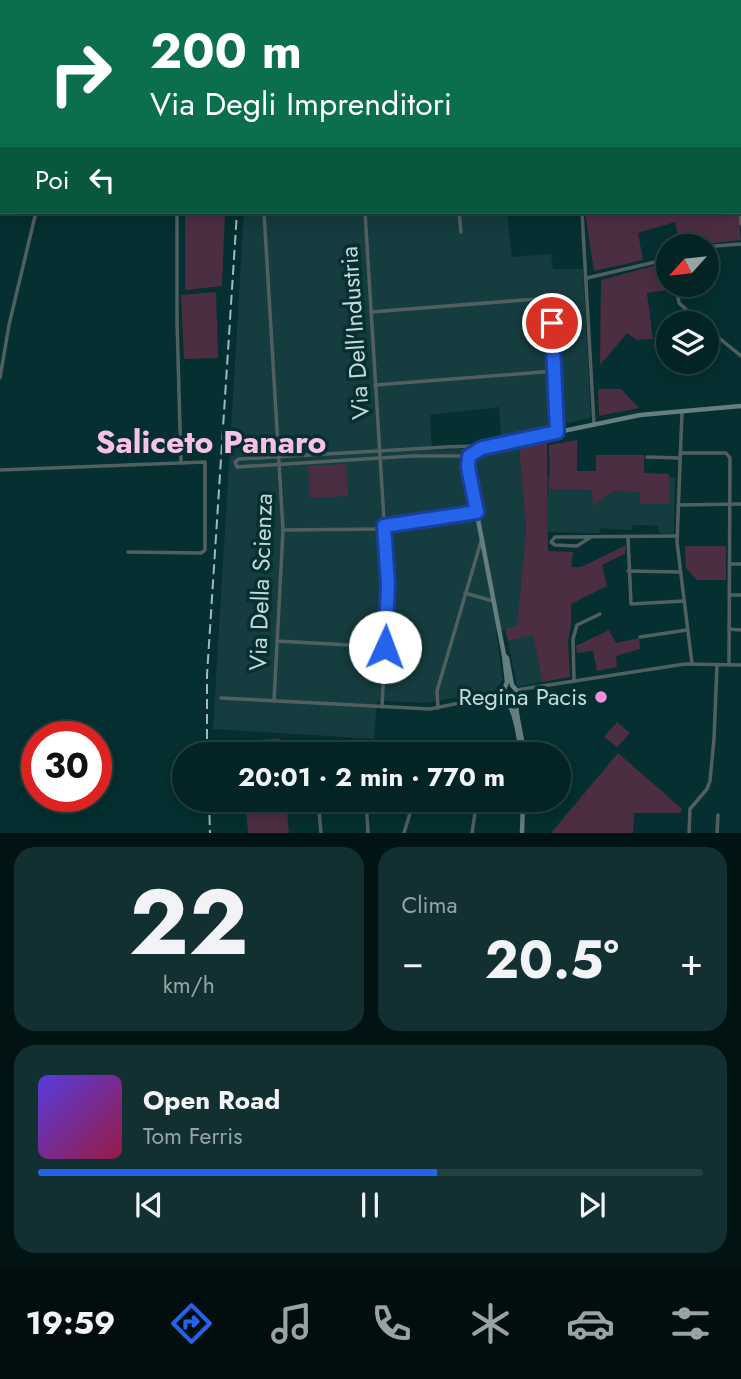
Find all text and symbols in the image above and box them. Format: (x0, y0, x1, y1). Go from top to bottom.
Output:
text: 200 m (150, 16, 302, 86)
icon: right (35, 28, 126, 119)
text: Via Degli Imprenditori (150, 81, 452, 127)
text: Poi (35, 161, 69, 199)
icon: left (83, 161, 121, 199)
north arrow (656, 234, 719, 298)
map controls (656, 234, 719, 374)
street label: Via Dell'Industria (331, 245, 378, 421)
pin (522, 293, 582, 353)
icon: arrive (533, 304, 571, 342)
button: layers (656, 311, 719, 374)
district label: Saliceto Panaro (96, 419, 326, 465)
street label: Via Della Scienza (240, 493, 281, 671)
position arrow (348, 610, 422, 684)
place label: Regina Pacis (459, 679, 587, 714)
marker: Regina Pacis (593, 689, 609, 705)
speed limit sign: 30 (21, 721, 112, 812)
text: 20:01 · 2 min · 770 m (238, 758, 505, 796)
text: 22 (129, 857, 248, 988)
text: Clima (402, 888, 458, 922)
text: 20.5° (485, 922, 619, 998)
text: − (402, 934, 424, 989)
text: + (680, 934, 703, 989)
text: km/h (163, 968, 215, 1002)
text: Open Road (143, 1081, 280, 1119)
text: Tom Ferris (143, 1119, 242, 1153)
icon: previous (130, 1186, 168, 1224)
icon: pause (351, 1186, 389, 1224)
icon: next (573, 1186, 611, 1224)
icon: directions (167, 1299, 216, 1348)
icon: music (267, 1299, 316, 1348)
icon: phone (367, 1299, 416, 1348)
icon: climate (466, 1299, 515, 1348)
icon: car (566, 1299, 615, 1348)
icon: filters (666, 1299, 715, 1348)
text: 19:59 (25, 1300, 116, 1346)

